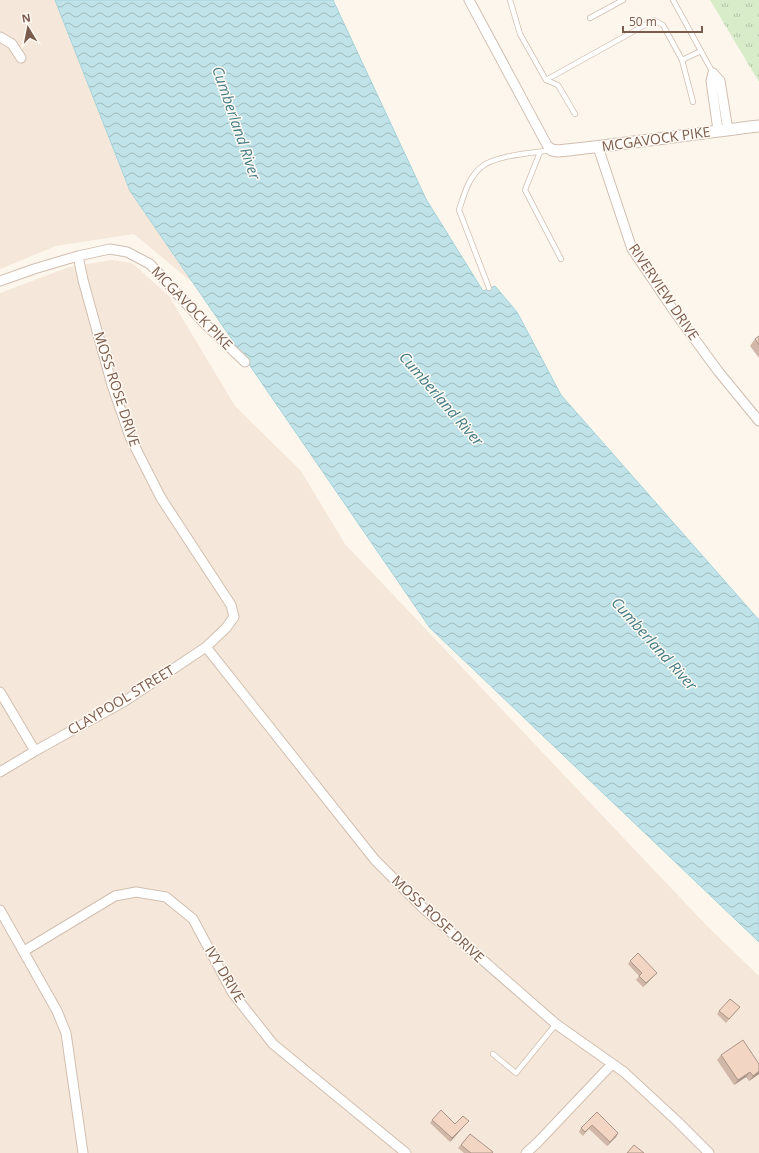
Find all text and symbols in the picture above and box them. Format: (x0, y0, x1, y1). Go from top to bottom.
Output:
north arrow (8, 8, 48, 48)
scale bar (623, 8, 702, 34)
text: N (20, 9, 32, 26)
text: 50 m (629, 13, 657, 30)
water label: Cumberland River (208, 63, 266, 183)
street label: MCGAVOCK PIKE (600, 121, 711, 156)
street label: RIVERVIEW DRIVE (625, 240, 704, 344)
street label: MCGAVOCK PIKE (148, 262, 237, 354)
street label: MOSS ROSE DRIVE (90, 329, 145, 449)
water label: Cumberland River (395, 347, 489, 451)
water label: Cumberland River (608, 593, 703, 695)
street label: CLAYPOOL STREET (64, 660, 178, 739)
street label: MOSS ROSE DRIVE (388, 871, 489, 966)
street label: IVY DRIVE (201, 942, 250, 1005)

